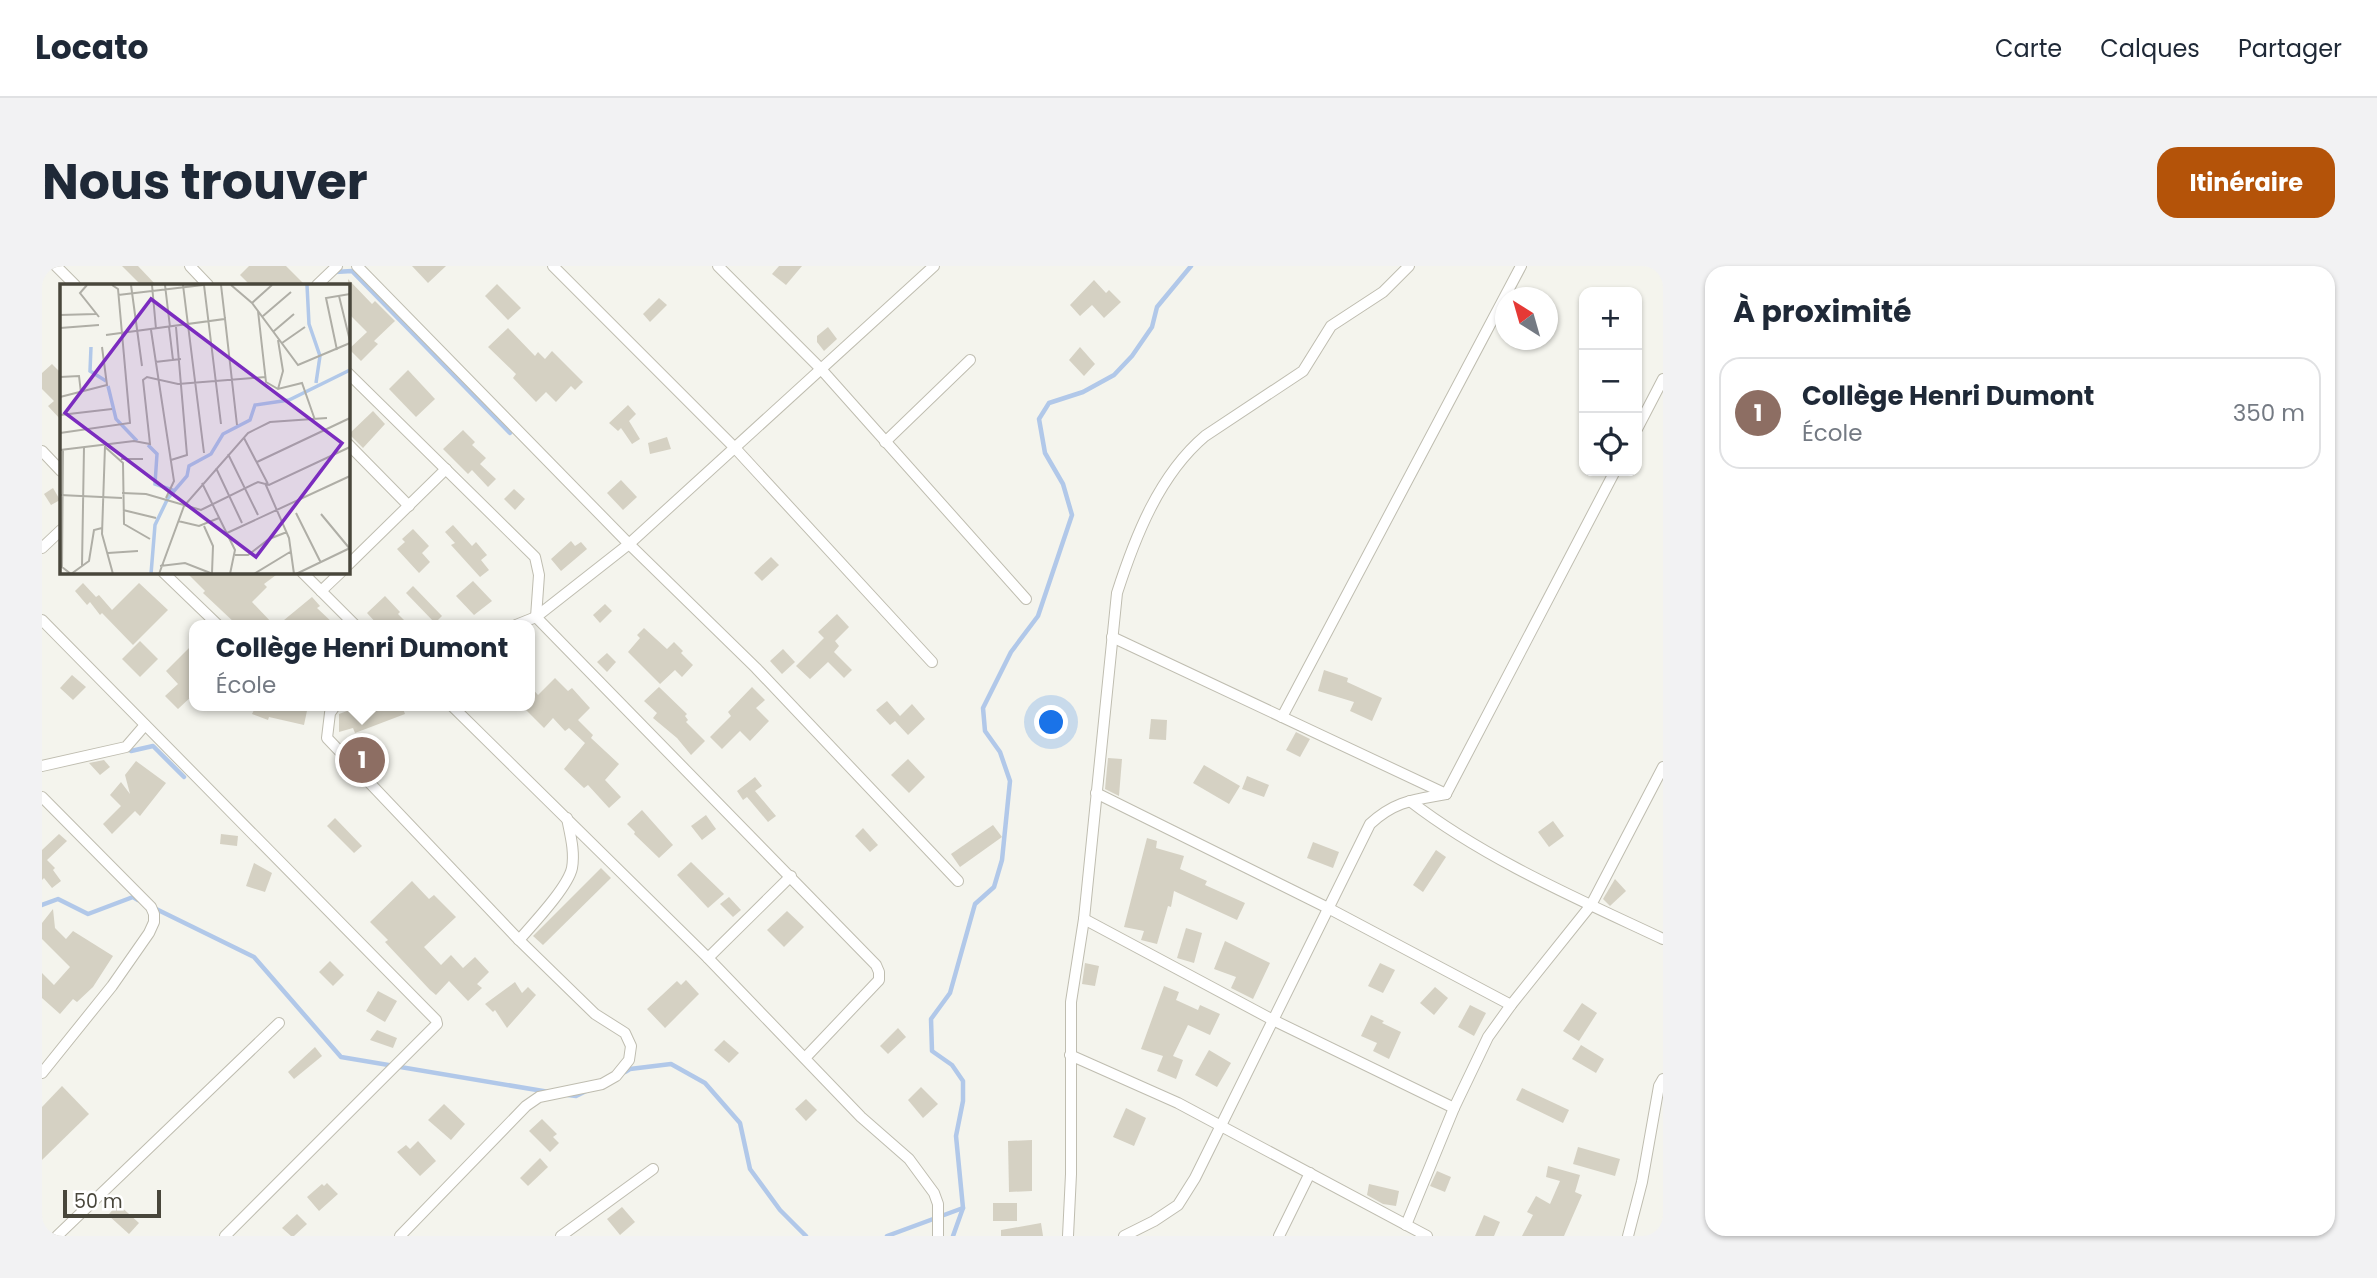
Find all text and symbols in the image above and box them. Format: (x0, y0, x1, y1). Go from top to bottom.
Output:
text: Locato (35, 24, 149, 71)
text: Carte (1995, 32, 2062, 65)
text: Calques (2100, 32, 2200, 65)
text: Partager (2238, 32, 2342, 65)
button: Itinéraire (2157, 147, 2335, 218)
text: Nous trouver (42, 148, 368, 216)
inset map (60, 284, 350, 574)
north arrow (1495, 287, 1558, 350)
map controls (1579, 287, 1642, 476)
button: + (1579, 287, 1642, 350)
text: À proximité (1733, 290, 1912, 333)
button: − (1579, 350, 1642, 413)
text: Collège Henri Dumont (1802, 378, 2094, 414)
text: 1 (1754, 397, 1762, 429)
text: 350 m (2233, 397, 2305, 429)
button: locate (1579, 413, 1642, 476)
text: École (1802, 417, 1862, 449)
popup (189, 620, 535, 711)
text: Collège Henri Dumont (216, 630, 508, 666)
text: École (216, 669, 276, 701)
your location (1034, 705, 1068, 739)
pin: 1 (339, 734, 385, 786)
scale bar (63, 1187, 161, 1219)
text: 50 m (74, 1188, 123, 1215)

